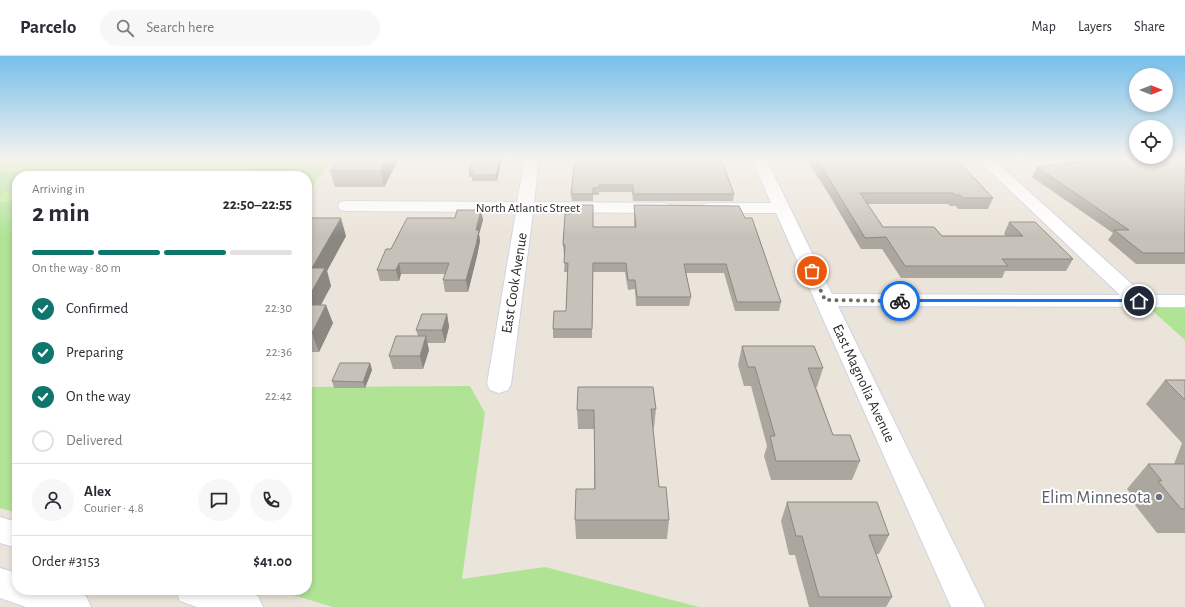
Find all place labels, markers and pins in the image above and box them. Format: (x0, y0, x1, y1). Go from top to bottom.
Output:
pin (795, 254, 829, 288)
pin (1122, 284, 1156, 318)
place label: Elim Minnesota (1041, 489, 1151, 507)
marker: Elim Minnesota (1154, 492, 1164, 502)

